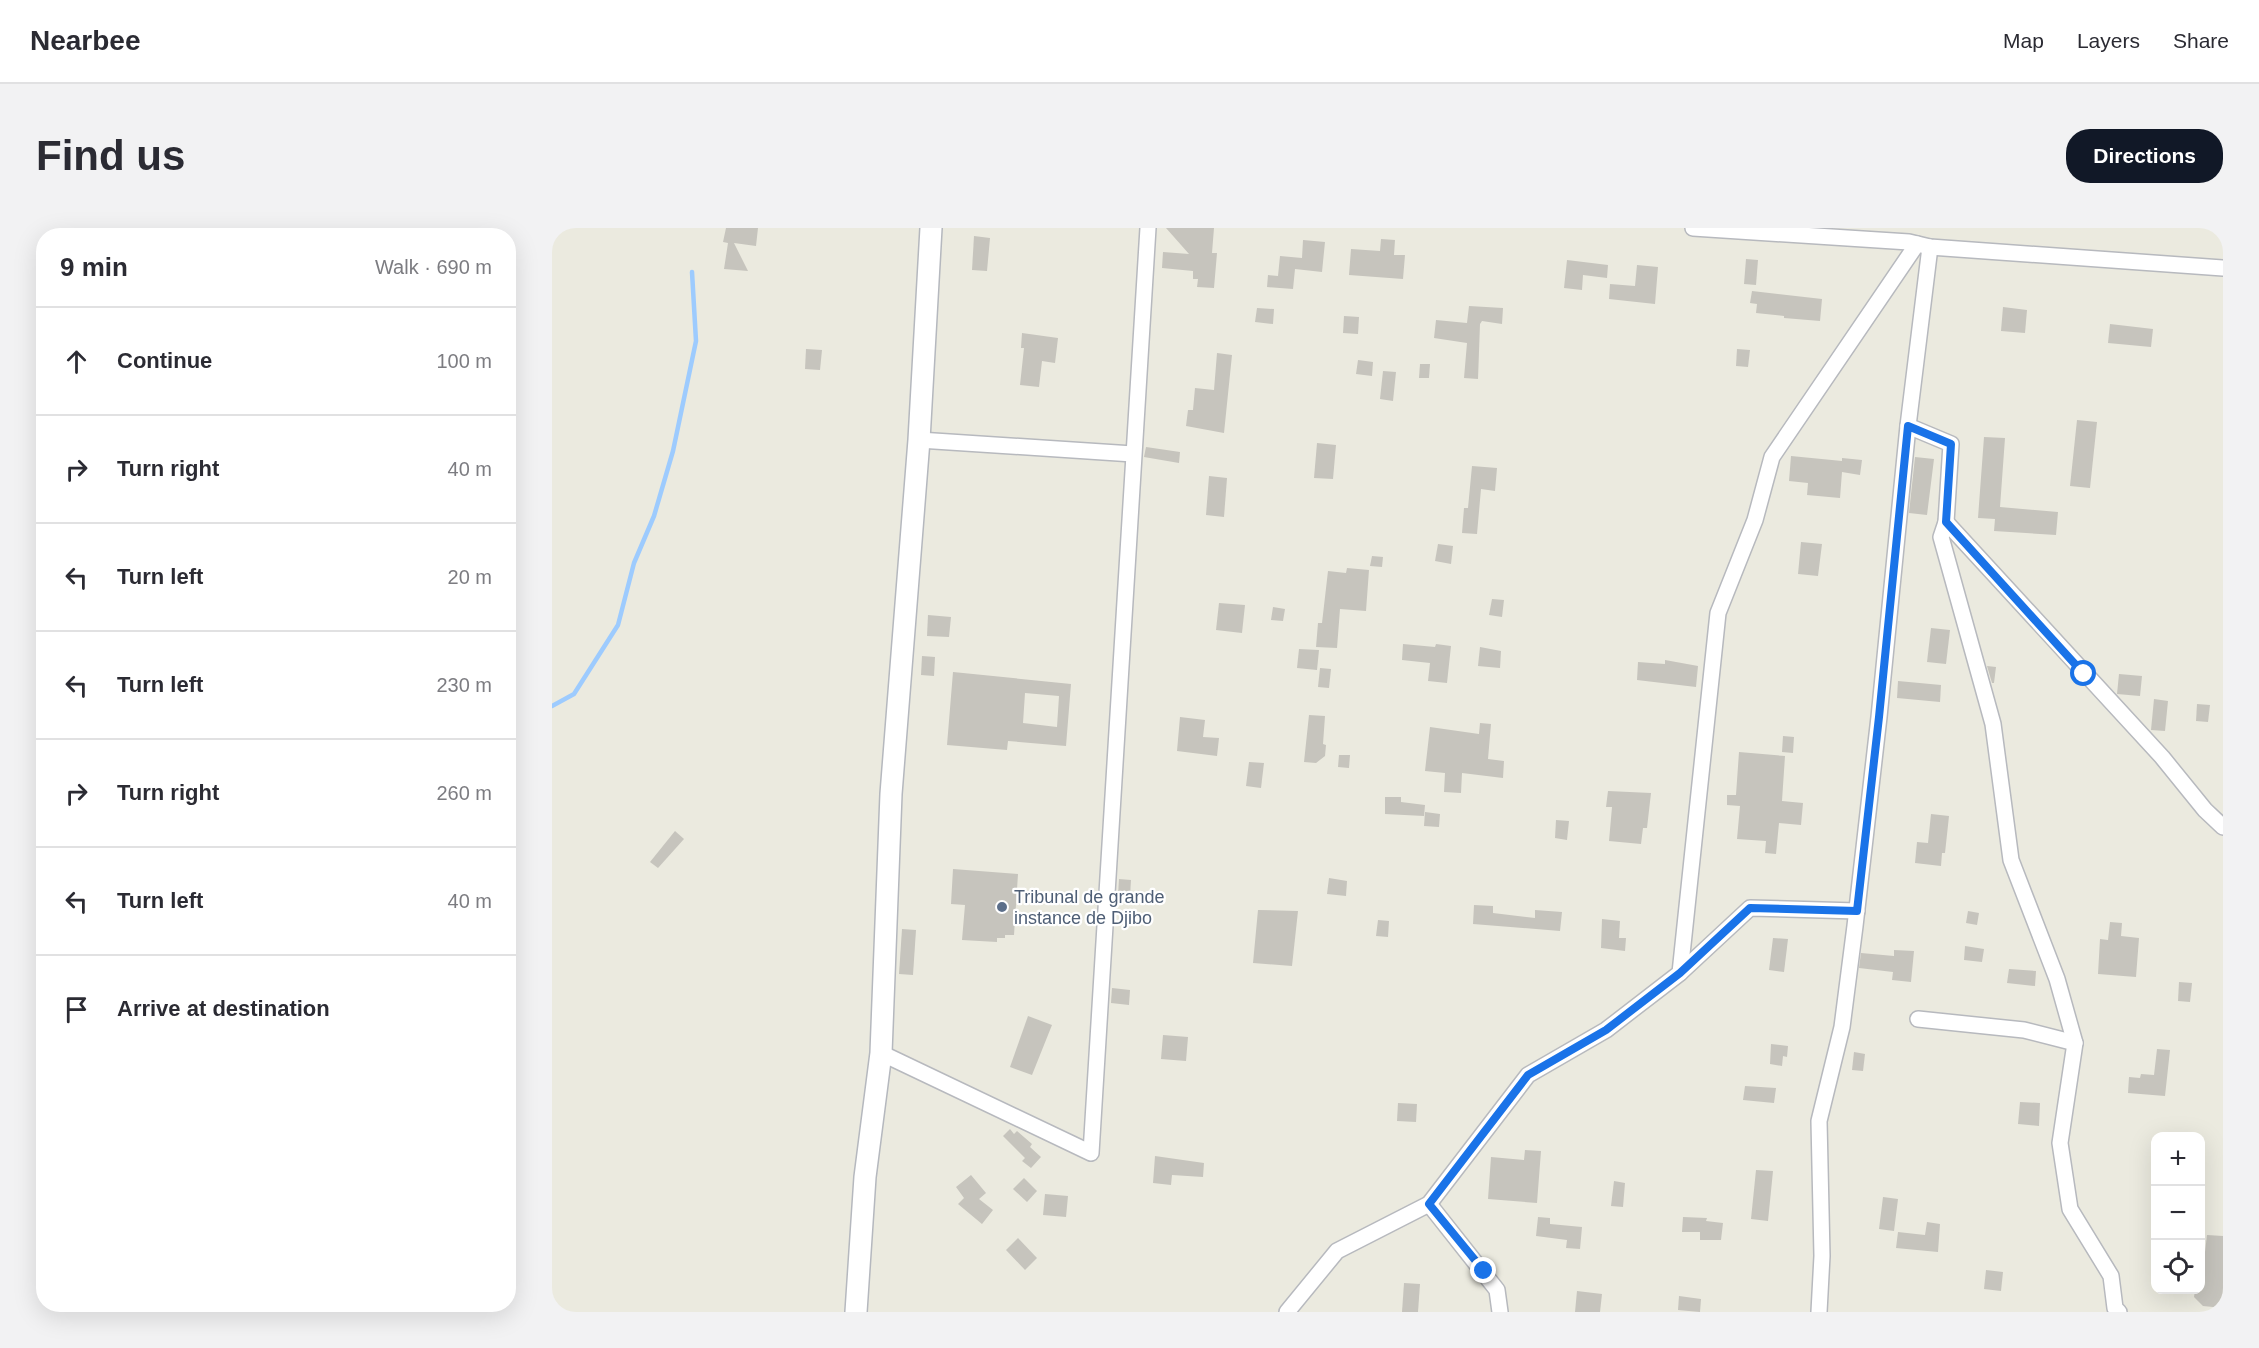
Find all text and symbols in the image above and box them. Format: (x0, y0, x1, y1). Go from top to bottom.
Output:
text: Nearbee (30, 25, 141, 56)
text: Map (2003, 29, 2044, 52)
text: Layers (2077, 29, 2140, 52)
text: Share (2173, 29, 2229, 52)
button: Directions (2066, 129, 2223, 183)
text: Find us (36, 132, 185, 179)
text: 9 min (60, 252, 128, 282)
text: Walk · 690 m (375, 256, 492, 278)
icon: ahead (60, 345, 93, 378)
text: Continue (117, 348, 212, 373)
text: 100 m (436, 350, 492, 372)
icon: right (60, 453, 93, 486)
text: Turn right (117, 456, 219, 481)
text: 40 m (448, 458, 492, 480)
icon: left (60, 561, 93, 594)
text: Turn left (117, 564, 203, 589)
text: 20 m (448, 566, 492, 588)
route start (2070, 660, 2096, 686)
icon: left (60, 669, 93, 702)
text: Turn left (117, 672, 203, 697)
text: 230 m (436, 674, 492, 696)
icon: right (60, 777, 93, 810)
text: Turn right (117, 780, 219, 805)
text: 260 m (436, 782, 492, 804)
icon: left (60, 885, 93, 918)
place label: Tribunal de grande instance de Djibo (1014, 887, 1164, 928)
text: Turn left (117, 888, 203, 913)
text: 40 m (448, 890, 492, 912)
marker: Tribunal de grande instance de Djibo (995, 900, 1009, 914)
icon: arrive (60, 993, 93, 1026)
text: Arrive at destination (117, 996, 330, 1021)
map controls (2151, 1132, 2205, 1294)
button: + (2151, 1132, 2205, 1186)
button: − (2151, 1186, 2205, 1240)
button: locate (2151, 1240, 2205, 1294)
route end (1470, 1257, 1496, 1283)

